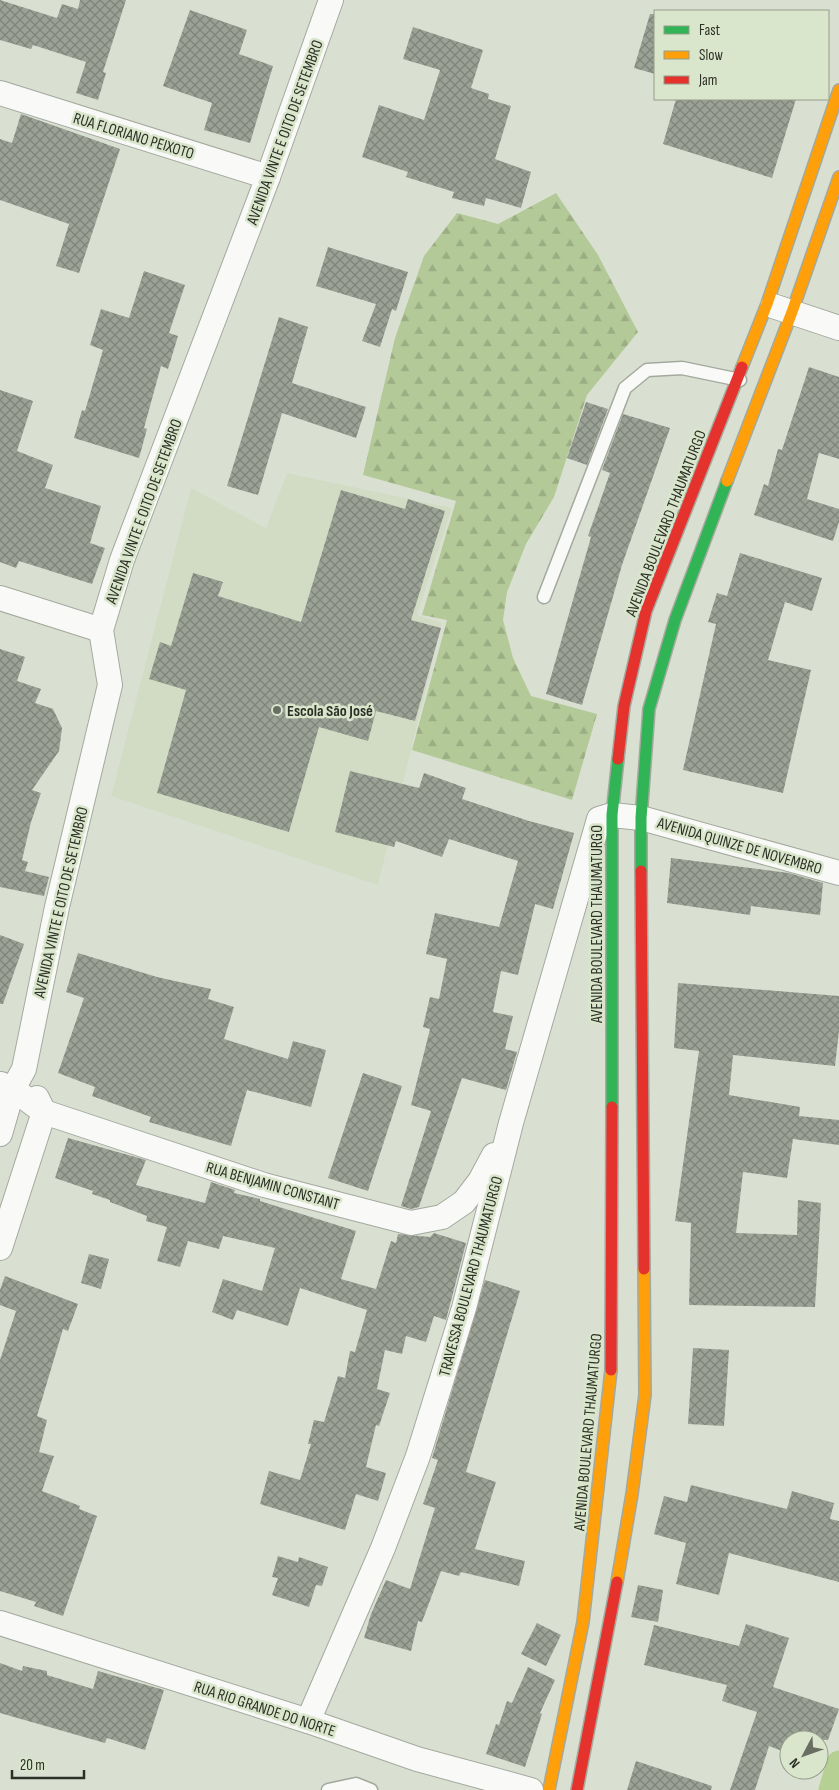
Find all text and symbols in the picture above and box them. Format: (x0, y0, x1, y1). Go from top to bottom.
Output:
legend (654, 10, 829, 100)
text: Fast (699, 21, 721, 40)
street label: AVENIDA VINTE E OITO DE SETEMBRO (243, 37, 328, 228)
text: Slow (699, 46, 723, 65)
text: Jam (698, 71, 717, 90)
street label: RUA FLORIANO PEIXOTO (71, 109, 196, 164)
street label: AVENIDA VINTE E OITO DE SETEMBRO (102, 416, 187, 607)
street label: AVENIDA BOULEVARD THAUMATURGO (622, 428, 711, 620)
place label: Escola São José (287, 702, 373, 721)
marker: Escola São José (271, 704, 283, 716)
street label: AVENIDA VINTE E OITO DE SETEMBRO (30, 805, 93, 1000)
street label: AVENIDA QUINZE DE NOVEMBRO (654, 814, 824, 879)
street label: AVENIDA BOULEVARD THAUMATURGO (588, 825, 607, 1024)
street label: RUA BENJAMIN CONSTANT (204, 1158, 342, 1215)
street label: TRAVESSA BOULEVARD THAUMATURGO (436, 1174, 507, 1378)
street label: AVENIDA BOULEVARD THAUMATURGO (570, 1333, 607, 1533)
street label: RUA RIO GRANDE DO NORTE (191, 1678, 338, 1741)
north arrow (779, 1730, 829, 1780)
scale bar (12, 1748, 85, 1780)
text: N (786, 1755, 803, 1772)
text: 20 m (20, 1756, 45, 1775)

